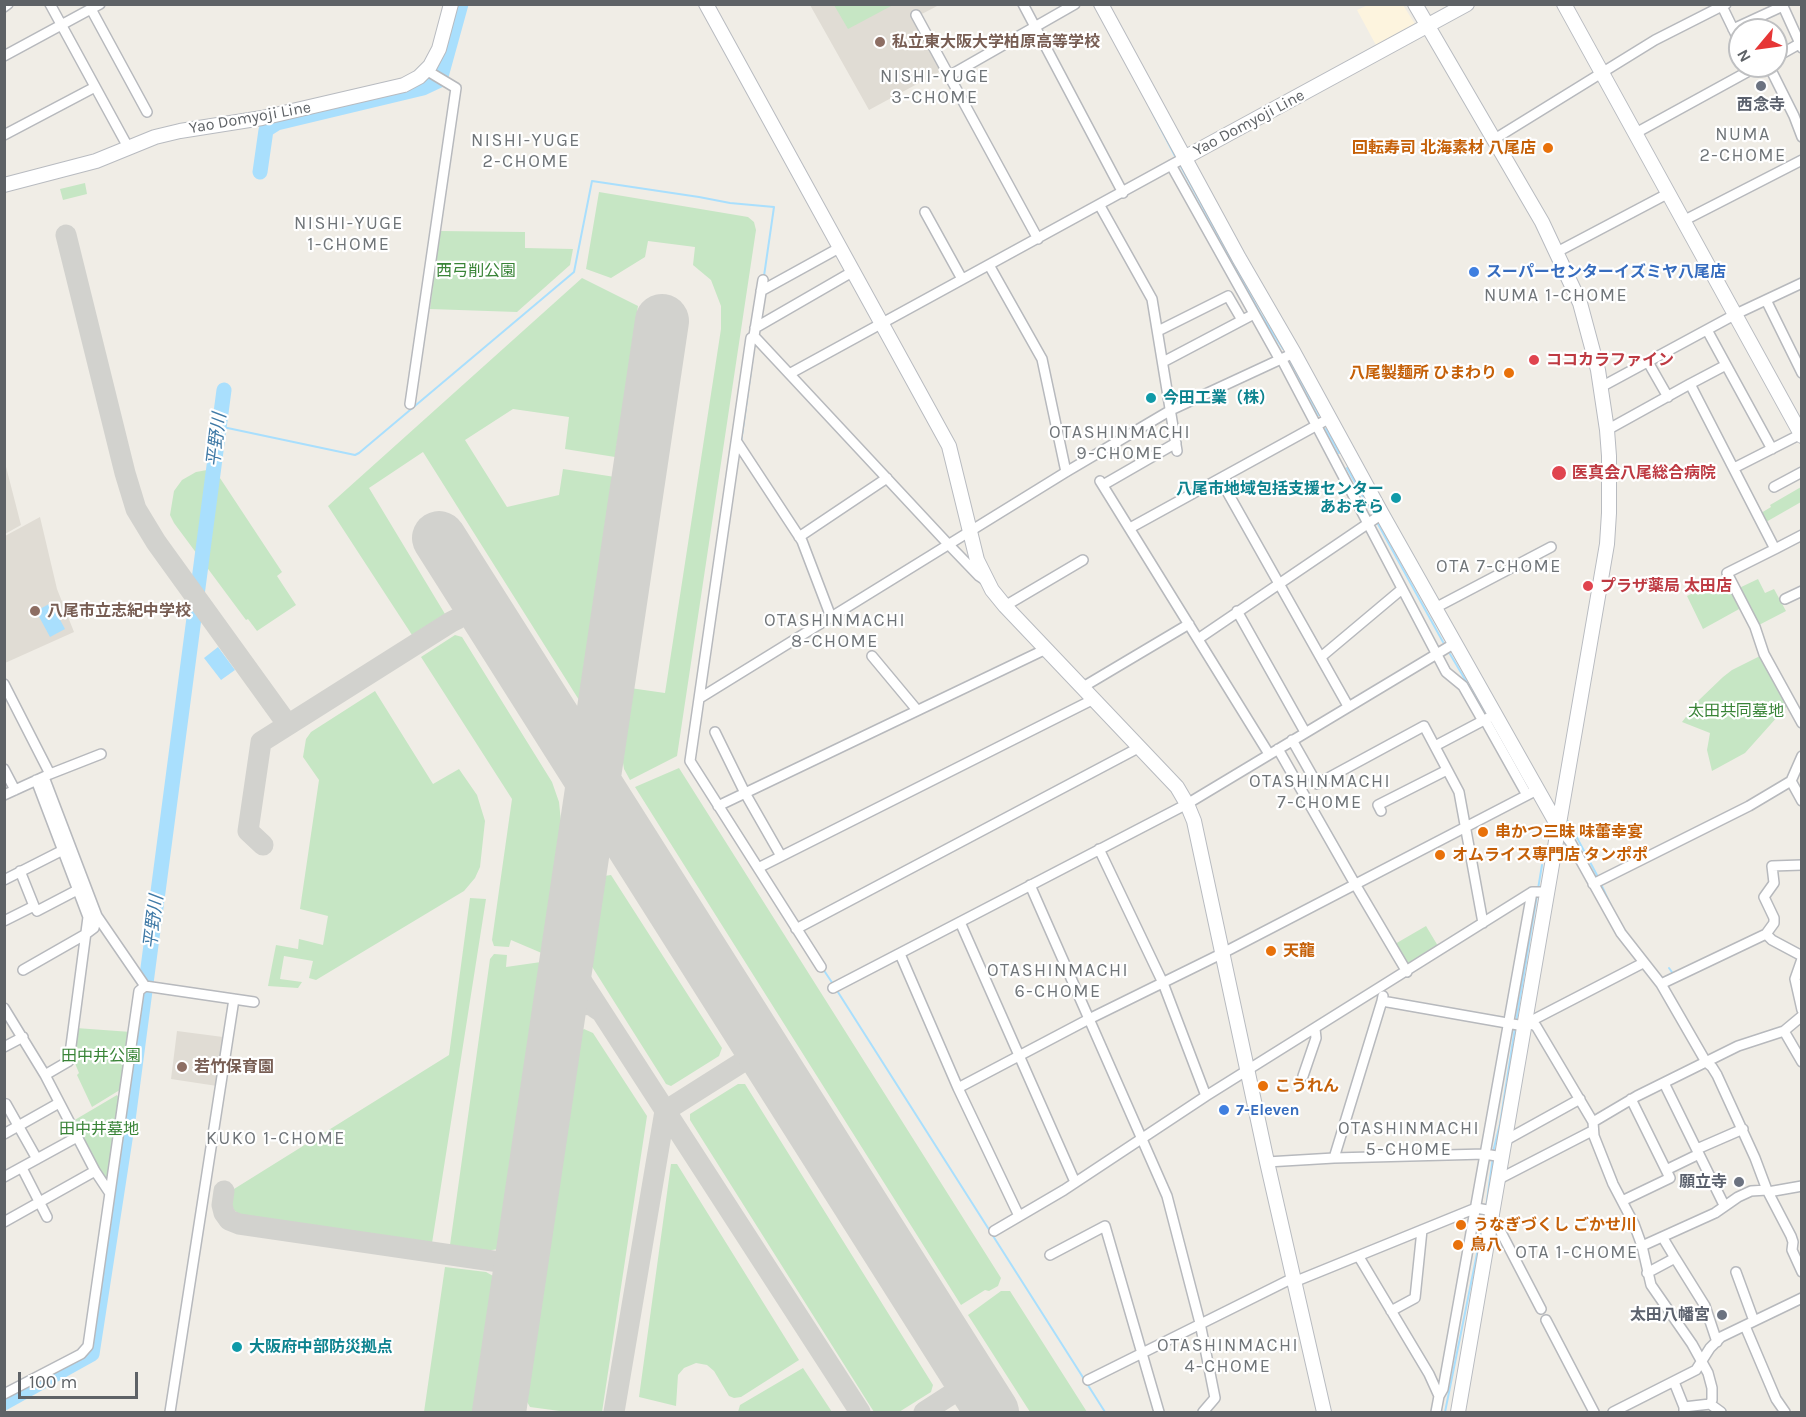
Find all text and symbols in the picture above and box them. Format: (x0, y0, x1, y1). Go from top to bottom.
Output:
north arrow (1728, 18, 1788, 78)
place label: 私立東大阪大学柏原高等学校 (892, 32, 1100, 52)
marker: 私立東大阪大学柏原高等学校 (873, 35, 887, 49)
text: N (1732, 46, 1755, 66)
district label: NISHI-YUGE 3-CHOME (880, 66, 990, 109)
marker: 西念寺 (1754, 79, 1768, 93)
street label: Yao Domyoji Line (1190, 86, 1308, 160)
place label: 西念寺 (1737, 95, 1785, 115)
street label: Yao Domyoji Line (188, 98, 312, 138)
district label: NUMA 2-CHOME (1699, 124, 1787, 166)
district label: NISHI-YUGE 2-CHOME (471, 130, 581, 172)
place label: 回転寿司 北海素材 八尾店 (1352, 138, 1536, 158)
marker: 回転寿司 北海素材 八尾店 (1541, 141, 1555, 155)
district label: NISHI-YUGE 1-CHOME (294, 213, 404, 256)
park label: 西弓削公園 (436, 261, 516, 281)
place label: スーパーセンターイズミヤ八尾店 (1486, 262, 1726, 282)
marker: スーパーセンターイズミヤ八尾店 (1467, 265, 1481, 279)
district label: NUMA 1-CHOME (1484, 285, 1628, 307)
place label: ココカラファイン (1546, 350, 1674, 370)
marker: ココカラファイン (1527, 353, 1541, 367)
place label: 八尾製麺所 ひまわり (1349, 363, 1497, 383)
marker: 八尾製麺所 ひまわり (1502, 366, 1516, 380)
place label: 今田工業（株） (1163, 388, 1275, 408)
marker: 今田工業（株） (1144, 391, 1158, 405)
water label: 平野川 (203, 412, 231, 468)
district label: OTASHINMACHI 9-CHOME (1049, 422, 1191, 464)
place label: 医真会八尾総合病院 (1572, 463, 1716, 483)
marker: 医真会八尾総合病院 (1550, 464, 1568, 482)
place label: 八尾市地域包括支援センター あおぞら (1176, 479, 1384, 517)
marker: 八尾市地域包括支援センター あおぞら (1389, 491, 1403, 505)
district label: OTA 7-CHOME (1436, 556, 1562, 578)
place label: プラザ薬局 太田店 (1600, 576, 1732, 596)
marker: プラザ薬局 太田店 (1581, 579, 1595, 593)
place label: 八尾市立志紀中学校 (47, 601, 191, 621)
marker: 八尾市立志紀中学校 (28, 604, 42, 618)
district label: OTASHINMACHI 8-CHOME (764, 610, 906, 652)
park label: 太田共同墓地 (1688, 701, 1784, 721)
district label: OTASHINMACHI 7-CHOME (1249, 771, 1391, 814)
place label: 串かつ三昧 味蕾幸宴 (1495, 822, 1643, 842)
marker: 串かつ三昧 味蕾幸宴 (1476, 825, 1490, 839)
place label: オムライス専門店 タンポポ (1452, 845, 1648, 865)
marker: オムライス専門店 タンポポ (1433, 848, 1447, 862)
water label: 平野川 (140, 894, 168, 950)
place label: 天龍 (1283, 941, 1315, 961)
marker: 天龍 (1264, 944, 1278, 958)
district label: OTASHINMACHI 6-CHOME (987, 960, 1129, 1002)
park label: 田中井公園 (61, 1046, 141, 1066)
place label: 若竹保育園 (194, 1057, 274, 1077)
marker: 若竹保育園 (175, 1060, 189, 1074)
place label: こうれん (1275, 1076, 1339, 1096)
marker: こうれん (1256, 1079, 1270, 1093)
place label: 7-Eleven (1236, 1100, 1299, 1120)
marker: 7-Eleven (1217, 1103, 1231, 1117)
district label: OTASHINMACHI 5-CHOME (1338, 1118, 1480, 1160)
park label: 田中井墓地 (59, 1119, 139, 1139)
district label: KUKO 1-CHOME (206, 1128, 346, 1150)
place label: 願立寺 (1679, 1172, 1727, 1192)
marker: 願立寺 (1732, 1175, 1746, 1189)
place label: うなぎづくし ごかせ川 (1473, 1215, 1637, 1235)
marker: うなぎづくし ごかせ川 (1454, 1218, 1468, 1232)
place label: 鳥八 (1470, 1235, 1502, 1255)
marker: 鳥八 (1451, 1238, 1465, 1252)
district label: OTA 1-CHOME (1515, 1242, 1639, 1264)
place label: 太田八幡宮 (1630, 1305, 1710, 1325)
marker: 太田八幡宮 (1715, 1308, 1729, 1322)
district label: OTASHINMACHI 4-CHOME (1157, 1335, 1299, 1378)
place label: 大阪府中部防災拠点 (249, 1337, 393, 1357)
marker: 大阪府中部防災拠点 (230, 1340, 244, 1354)
scale bar (21, 1360, 141, 1398)
text: 100 m (29, 1371, 77, 1393)

